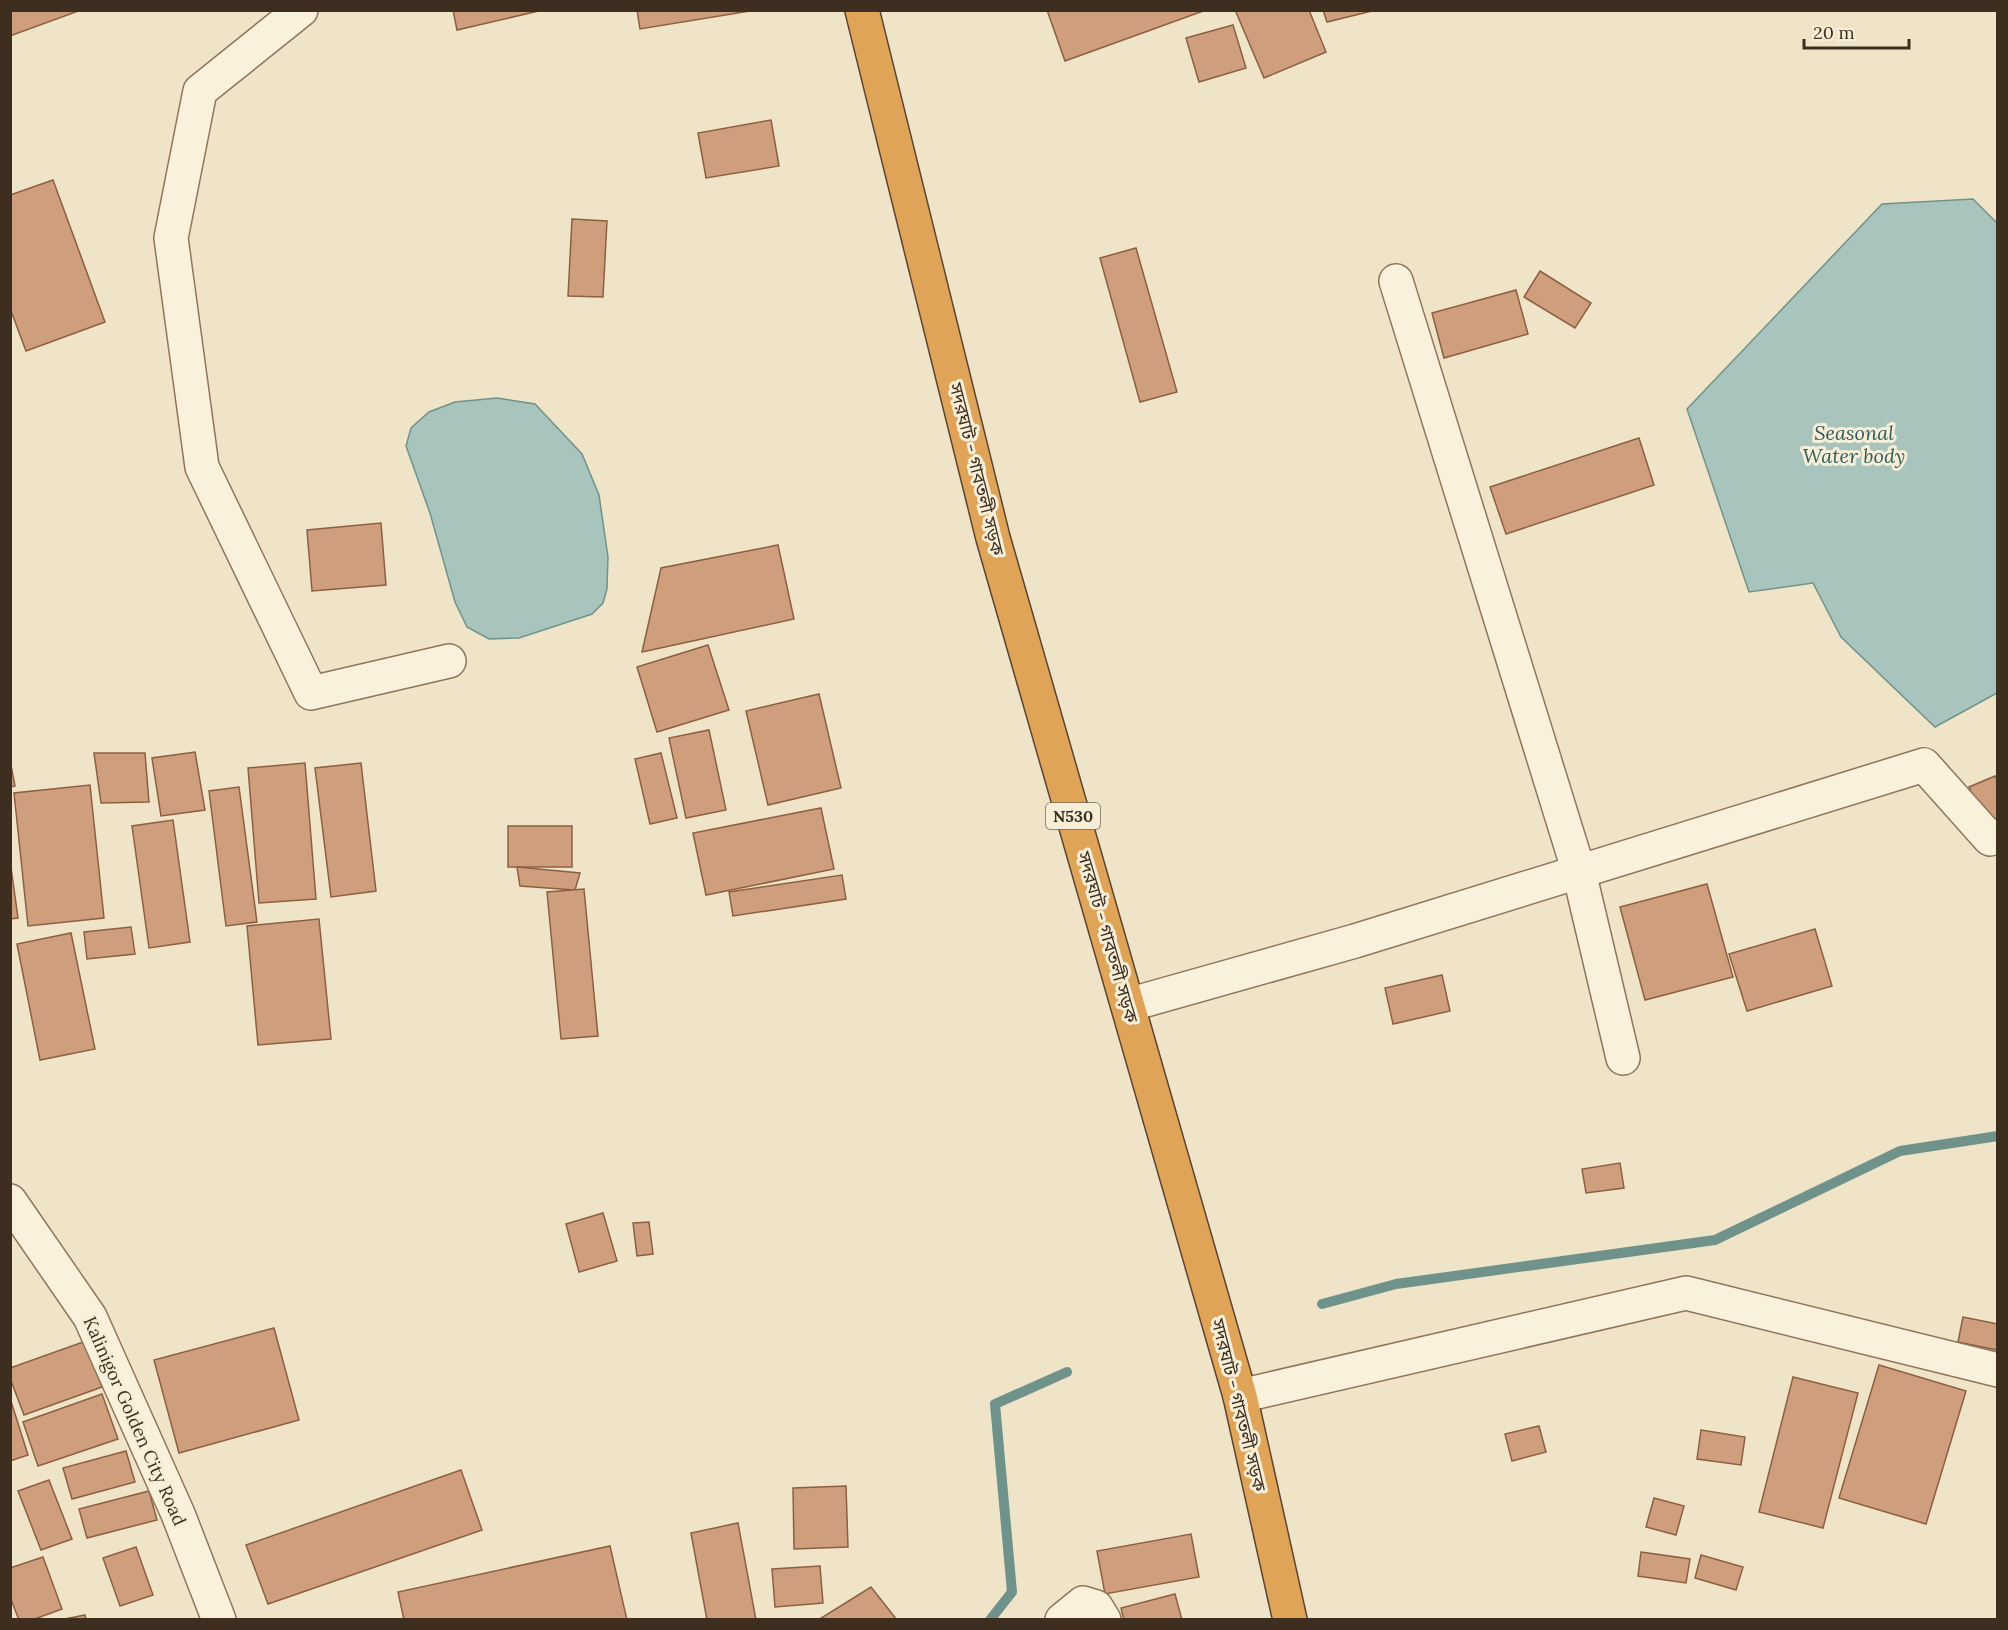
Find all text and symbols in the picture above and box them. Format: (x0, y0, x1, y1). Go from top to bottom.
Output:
scale bar (1804, 12, 1909, 50)
text: 20 m (1813, 21, 1855, 44)
street label: সদরঘাট - গাবতলী সড়ক (944, 379, 1010, 558)
water label: Seasonal Water body (1803, 420, 1905, 468)
road number: N530 (1046, 803, 1100, 829)
street label: সদরঘাট - গাবতলী সড়ক (1072, 848, 1144, 1026)
street label: Kalinigor Golden City Road (78, 1313, 192, 1529)
street label: সদরঘাট - গাবতলী সড়ক (1206, 1315, 1272, 1494)

